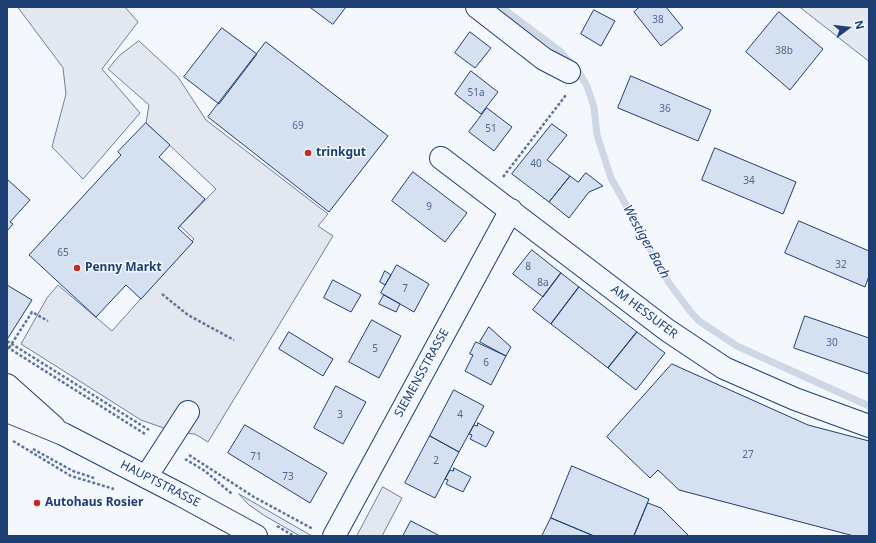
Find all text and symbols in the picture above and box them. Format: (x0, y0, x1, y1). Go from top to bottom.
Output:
north arrow (828, 8, 868, 48)
house number: 38 (652, 14, 664, 26)
text: N (852, 18, 868, 31)
house number: 38b (775, 45, 793, 57)
house number: 51a (467, 87, 485, 99)
house number: 36 (659, 103, 671, 115)
house number: 69 (292, 120, 304, 132)
house number: 51 (485, 123, 497, 135)
place label: trinkgut (316, 146, 366, 160)
marker: trinkgut (303, 148, 313, 158)
house number: 40 (530, 158, 542, 170)
house number: 34 (743, 175, 755, 187)
house number: 9 (426, 201, 432, 213)
water label: Westiger Bach (619, 202, 673, 282)
house number: 65 (57, 247, 69, 259)
house number: 32 (835, 259, 847, 271)
place label: Penny Markt (85, 261, 162, 275)
house number: 8 (525, 261, 531, 273)
marker: Penny Markt (72, 263, 82, 273)
house number: 8a (537, 277, 549, 289)
street label: AM HESSUFER (608, 282, 680, 342)
house number: 7 (402, 283, 408, 295)
street label: SIEMENSSTRASSE (392, 326, 452, 420)
house number: 30 (826, 337, 838, 349)
house number: 5 (372, 343, 378, 355)
house number: 6 (483, 357, 489, 369)
house number: 3 (337, 409, 343, 421)
house number: 4 (457, 409, 463, 421)
house number: 27 (742, 449, 754, 461)
house number: 71 (250, 451, 262, 463)
house number: 2 (433, 455, 439, 467)
street label: HAUPTSTRASSE (118, 458, 202, 510)
house number: 73 (282, 471, 294, 483)
place label: Autohaus Rosier (45, 496, 143, 510)
marker: Autohaus Rosier (32, 498, 42, 508)

